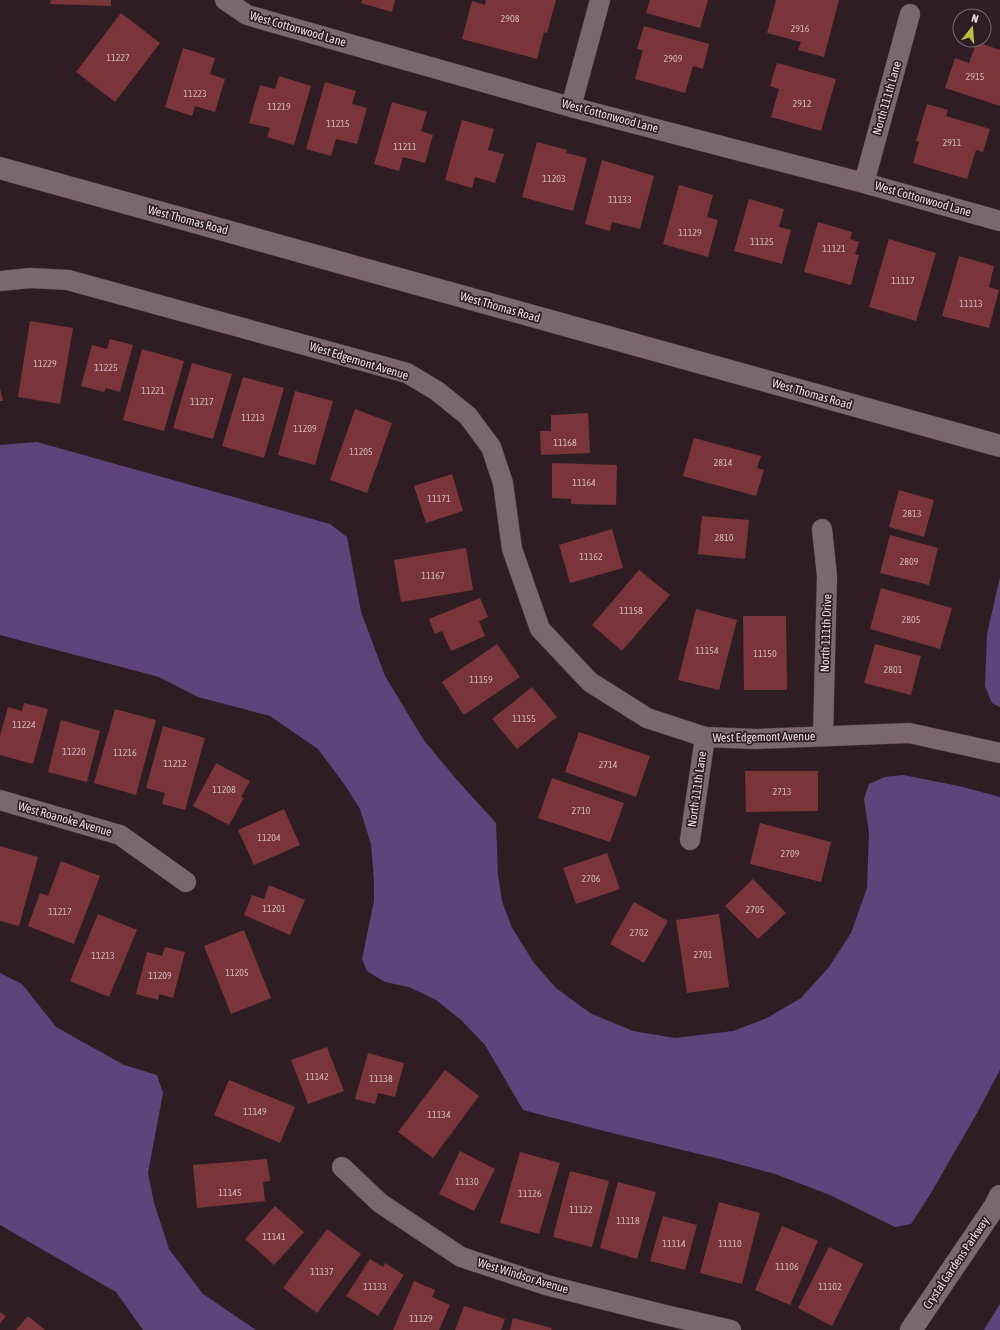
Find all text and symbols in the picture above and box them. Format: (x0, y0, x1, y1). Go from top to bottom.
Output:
north arrow (952, 8, 992, 48)
street label: West Cottonwood Lane (248, 9, 348, 49)
text: N (970, 12, 980, 25)
house number: 2908 (501, 13, 520, 24)
house number: 2916 (791, 23, 810, 34)
house number: 11227 (106, 52, 130, 63)
house number: 2909 (664, 53, 683, 64)
street label: North 111th Lane (870, 59, 904, 137)
house number: 2915 (966, 71, 985, 82)
house number: 11223 (183, 88, 207, 99)
street label: West Cottonwood Lane (560, 96, 660, 136)
house number: 2912 (793, 98, 812, 109)
house number: 11219 (267, 101, 291, 112)
house number: 11215 (326, 118, 350, 129)
house number: 2911 (943, 137, 962, 148)
house number: 11211 (393, 141, 417, 152)
house number: 11203 (542, 173, 566, 184)
street label: West Cottonwood Lane (873, 179, 973, 219)
house number: 11133 (608, 194, 632, 205)
street label: West Thomas Road (146, 203, 230, 237)
house number: 11129 (678, 227, 702, 238)
house number: 11125 (750, 236, 774, 247)
house number: 11121 (822, 243, 846, 254)
house number: 11117 (891, 275, 915, 286)
street label: West Thomas Road (458, 289, 542, 325)
house number: 11113 (959, 298, 983, 309)
street label: West Edgemont Avenue (308, 339, 410, 383)
house number: 11229 (33, 358, 57, 369)
house number: 11225 (94, 362, 118, 373)
street label: West Thomas Road (770, 376, 854, 412)
house number: 11221 (141, 385, 165, 396)
house number: 11217 (190, 396, 214, 407)
house number: 11213 (241, 412, 265, 423)
house number: 11209 (293, 423, 317, 434)
house number: 11168 (553, 437, 577, 448)
house number: 11205 (349, 446, 373, 457)
house number: 2814 (714, 457, 733, 468)
house number: 11164 (572, 477, 596, 488)
house number: 11171 (427, 493, 451, 504)
house number: 2813 (903, 508, 922, 519)
house number: 2810 (715, 532, 734, 543)
house number: 11162 (579, 551, 603, 562)
house number: 2809 (900, 556, 919, 567)
house number: 11167 (421, 570, 445, 581)
street label: North 111th Drive (818, 594, 834, 672)
house number: 11158 (619, 605, 643, 616)
house number: 2805 (902, 614, 921, 625)
house number: 11154 (695, 645, 719, 656)
house number: 11150 (753, 648, 777, 659)
house number: 2801 (884, 664, 903, 675)
house number: 11159 (469, 674, 493, 685)
house number: 11155 (512, 713, 536, 724)
house number: 11224 (12, 719, 36, 730)
street label: West Edgemont Avenue (713, 729, 815, 745)
house number: 11220 (62, 746, 86, 757)
house number: 11216 (113, 747, 137, 758)
street label: North 111th Lane (685, 750, 709, 828)
house number: 11212 (163, 758, 187, 769)
house number: 2714 (599, 759, 618, 770)
house number: 11208 (212, 784, 236, 795)
house number: 2713 (773, 786, 792, 797)
street label: West Roanoke Avenue (16, 799, 114, 839)
house number: 2710 (572, 805, 591, 816)
house number: 11204 (257, 832, 281, 843)
house number: 2709 (781, 848, 800, 859)
house number: 2706 (582, 873, 601, 884)
house number: 11201 (262, 903, 286, 914)
house number: 2705 (746, 904, 765, 915)
house number: 11217 (48, 906, 72, 917)
house number: 2702 (630, 927, 649, 938)
house number: 2701 (694, 949, 713, 960)
house number: 11213 (91, 950, 115, 961)
house number: 11205 (225, 967, 249, 978)
house number: 11209 (148, 970, 172, 981)
house number: 11142 (305, 1071, 329, 1082)
house number: 11138 (369, 1073, 393, 1084)
house number: 11149 (243, 1106, 267, 1117)
house number: 11134 (427, 1109, 451, 1120)
house number: 11130 (455, 1176, 479, 1187)
house number: 11145 (218, 1187, 242, 1198)
house number: 11126 (518, 1188, 542, 1199)
house number: 11122 (569, 1204, 593, 1215)
street label: Crystal Gardens Parkway (920, 1214, 992, 1312)
house number: 11118 (616, 1215, 640, 1226)
house number: 11141 (262, 1231, 286, 1242)
house number: 11114 (662, 1238, 686, 1249)
house number: 11110 (718, 1238, 742, 1249)
street label: West Windsor Avenue (476, 1256, 570, 1296)
house number: 11106 (775, 1261, 799, 1272)
house number: 11137 (310, 1266, 334, 1277)
house number: 11133 (363, 1281, 387, 1292)
house number: 11102 (818, 1281, 842, 1292)
house number: 11129 (409, 1313, 433, 1324)

